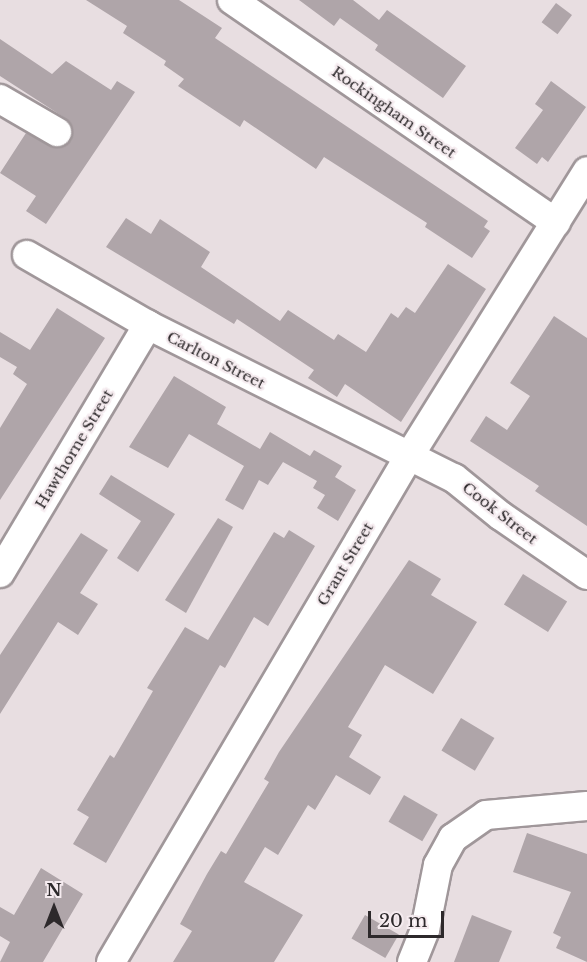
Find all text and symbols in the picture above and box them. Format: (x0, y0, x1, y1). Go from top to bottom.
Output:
street label: Rockingham Street (328, 62, 460, 162)
street label: Carlton Street (164, 328, 268, 392)
street label: Hawthorne Street (31, 386, 117, 512)
street label: Cook Street (459, 478, 541, 548)
street label: Grant Street (313, 519, 377, 609)
north arrow (24, 878, 84, 938)
text: N (46, 880, 62, 900)
scale bar (371, 899, 448, 937)
text: 20 m (379, 910, 427, 932)

